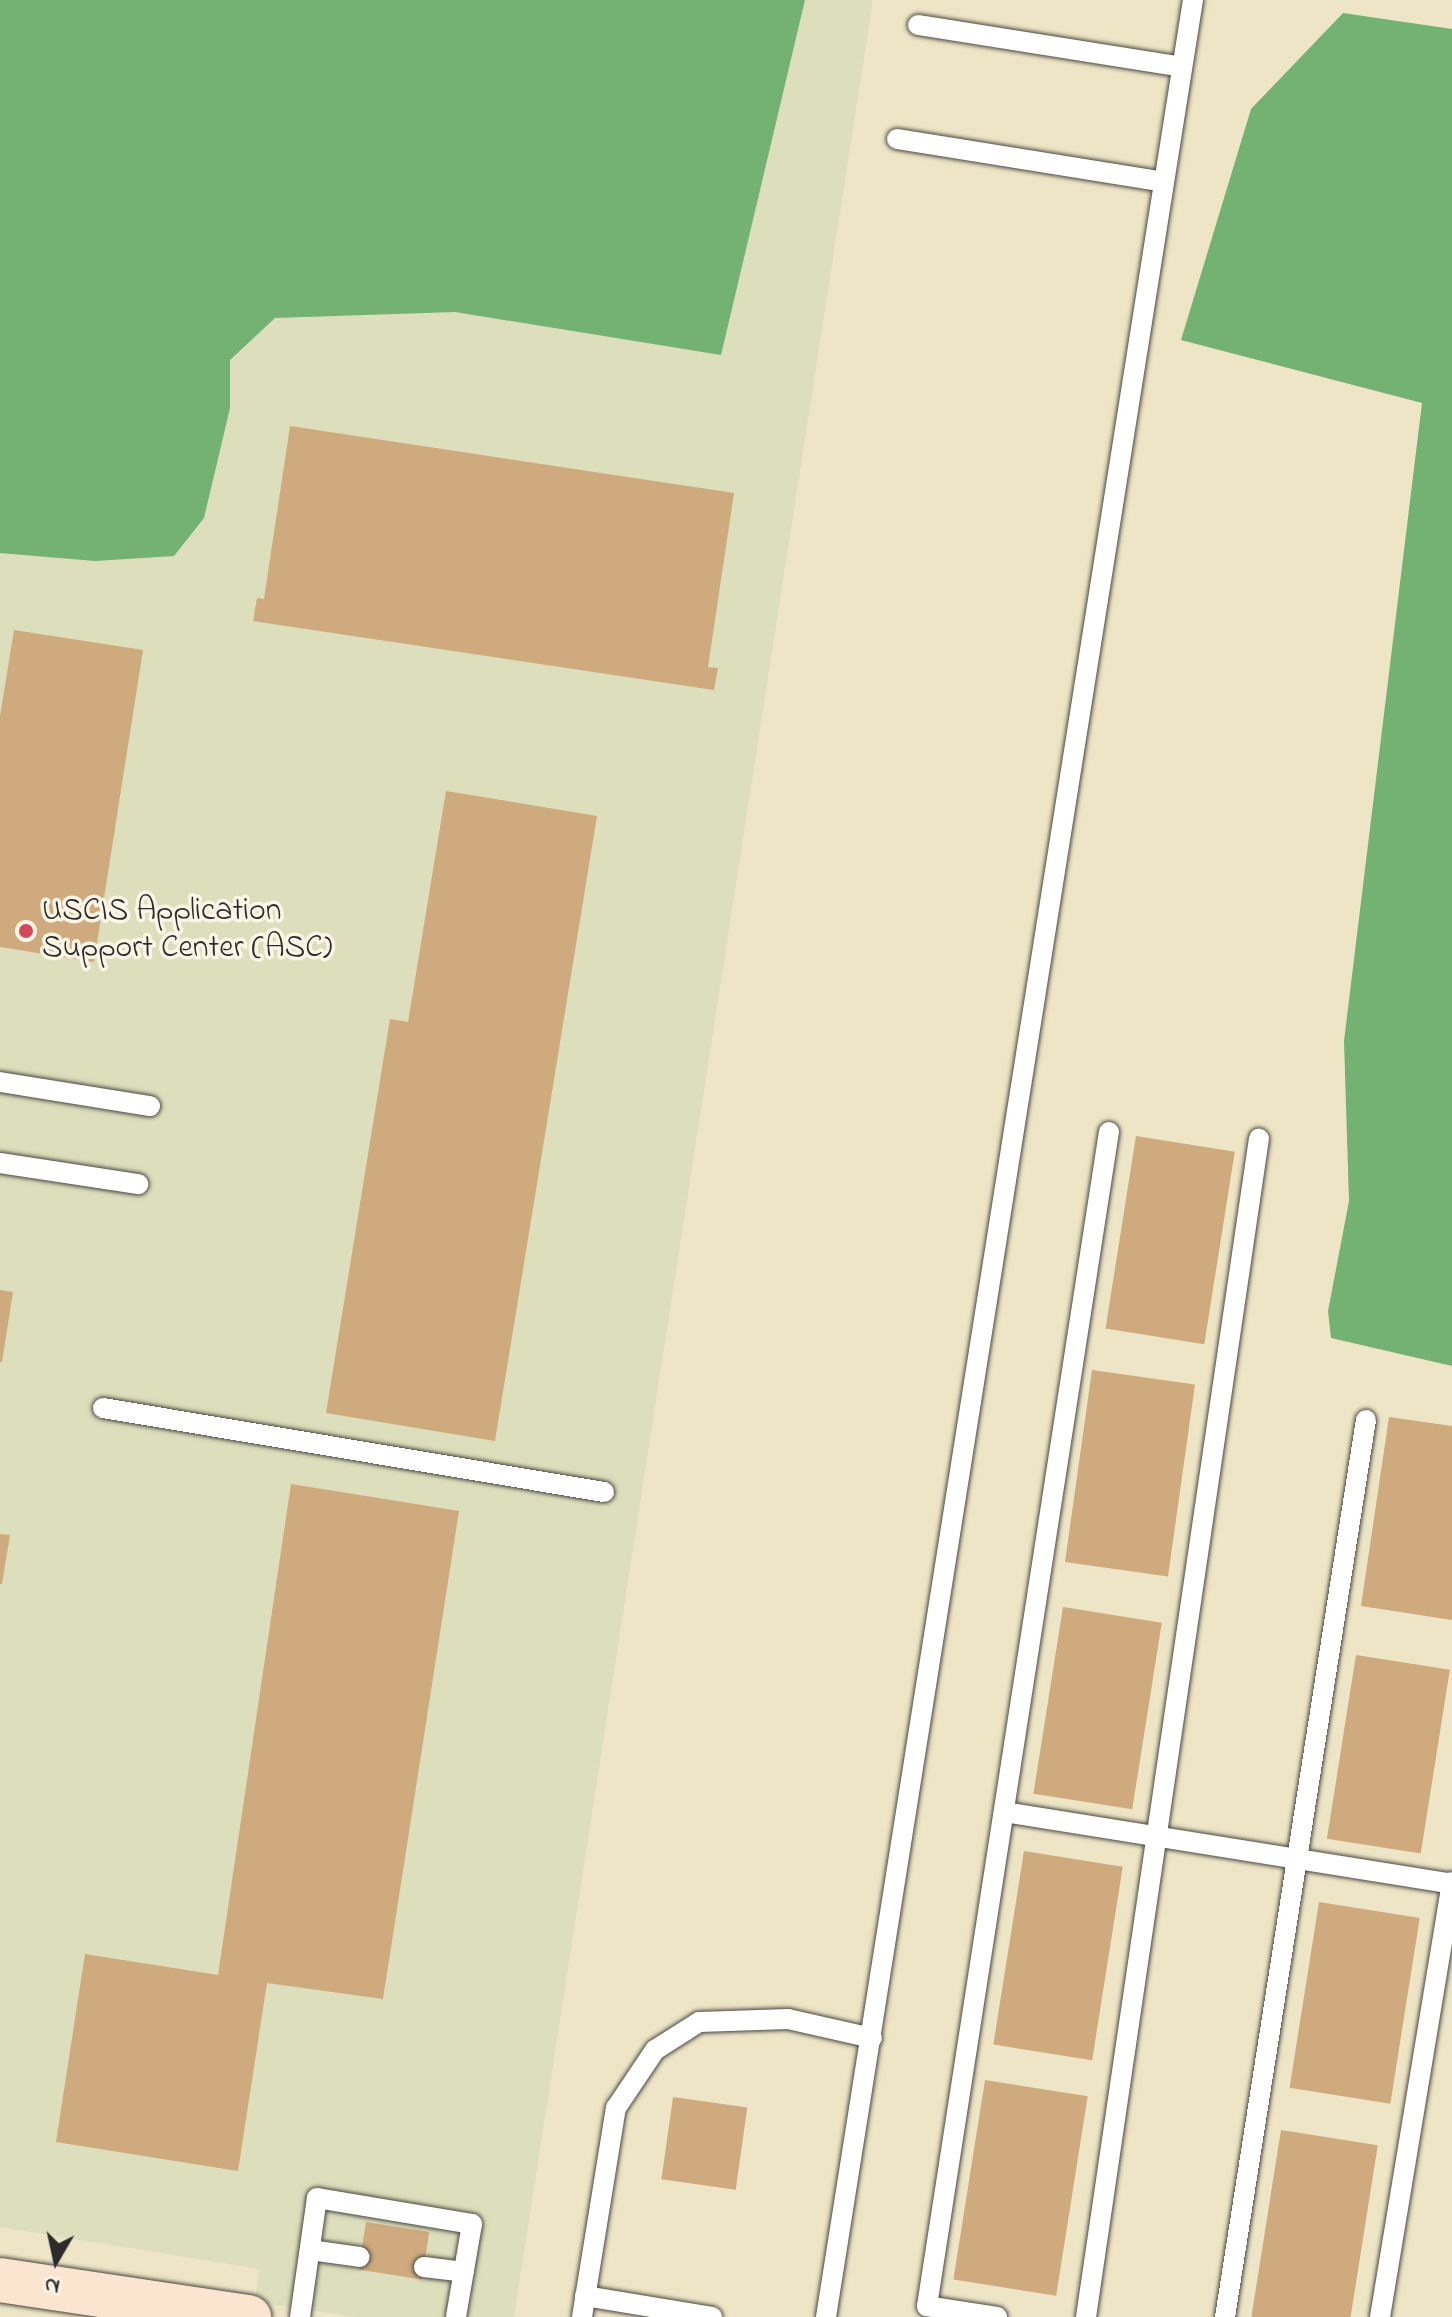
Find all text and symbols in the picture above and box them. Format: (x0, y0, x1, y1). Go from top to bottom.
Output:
place label: USCIS Application Support Center (ASC) (42, 894, 332, 969)
marker: USCIS Application Support Center (ASC) (17, 922, 35, 940)
north arrow (16, 2221, 96, 2301)
text: N (42, 2268, 62, 2302)

